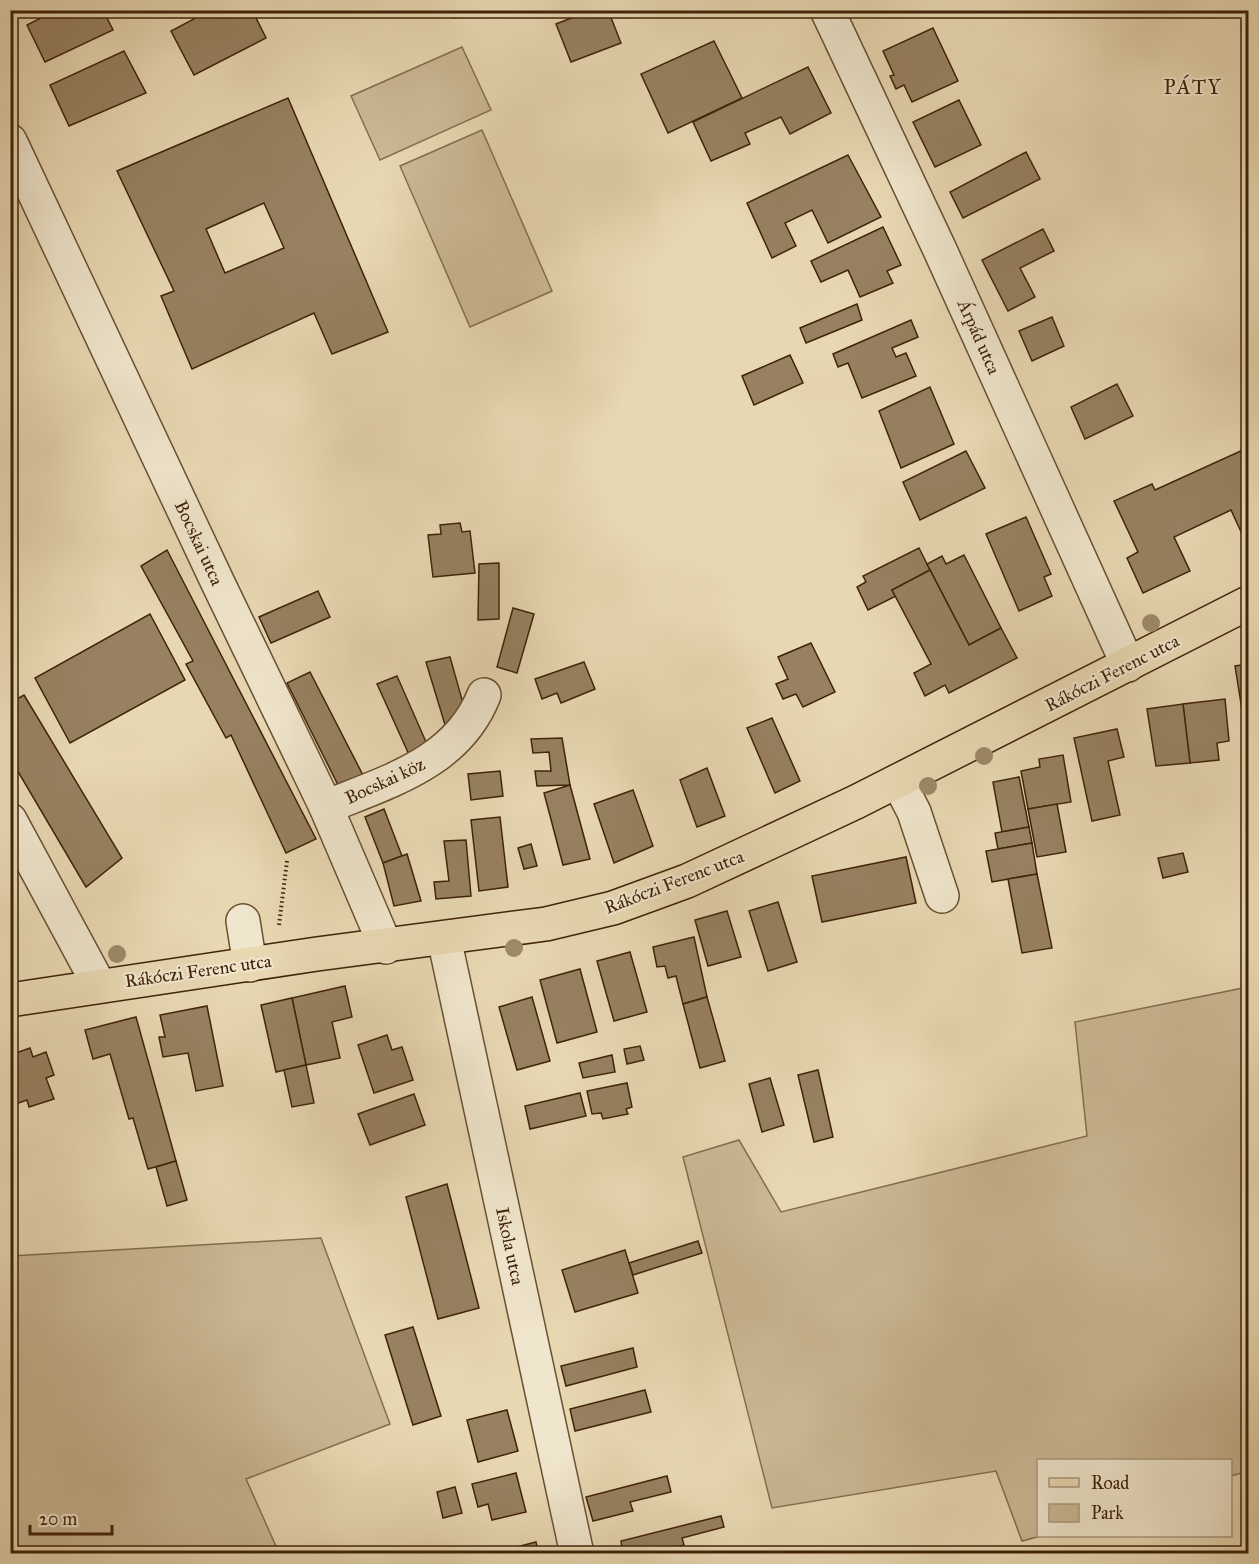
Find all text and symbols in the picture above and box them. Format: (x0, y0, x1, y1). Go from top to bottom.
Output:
district label: PÁTY (1164, 74, 1222, 100)
street label: Árpád utca (952, 294, 1007, 378)
street label: Bocskai utca (170, 497, 228, 589)
street label: Rákóczi Ferenc utca (1041, 629, 1183, 716)
street label: Bocskai köz (342, 753, 428, 809)
street label: Rákóczi Ferenc utca (601, 845, 747, 919)
street label: Rákóczi Ferenc utca (123, 950, 273, 992)
street label: Iskola utca (491, 1205, 529, 1287)
legend (1037, 1459, 1232, 1537)
text: Road (1091, 1472, 1129, 1494)
scale bar (30, 1498, 112, 1536)
text: Park (1091, 1502, 1124, 1524)
text: 20 m (39, 1508, 77, 1530)

